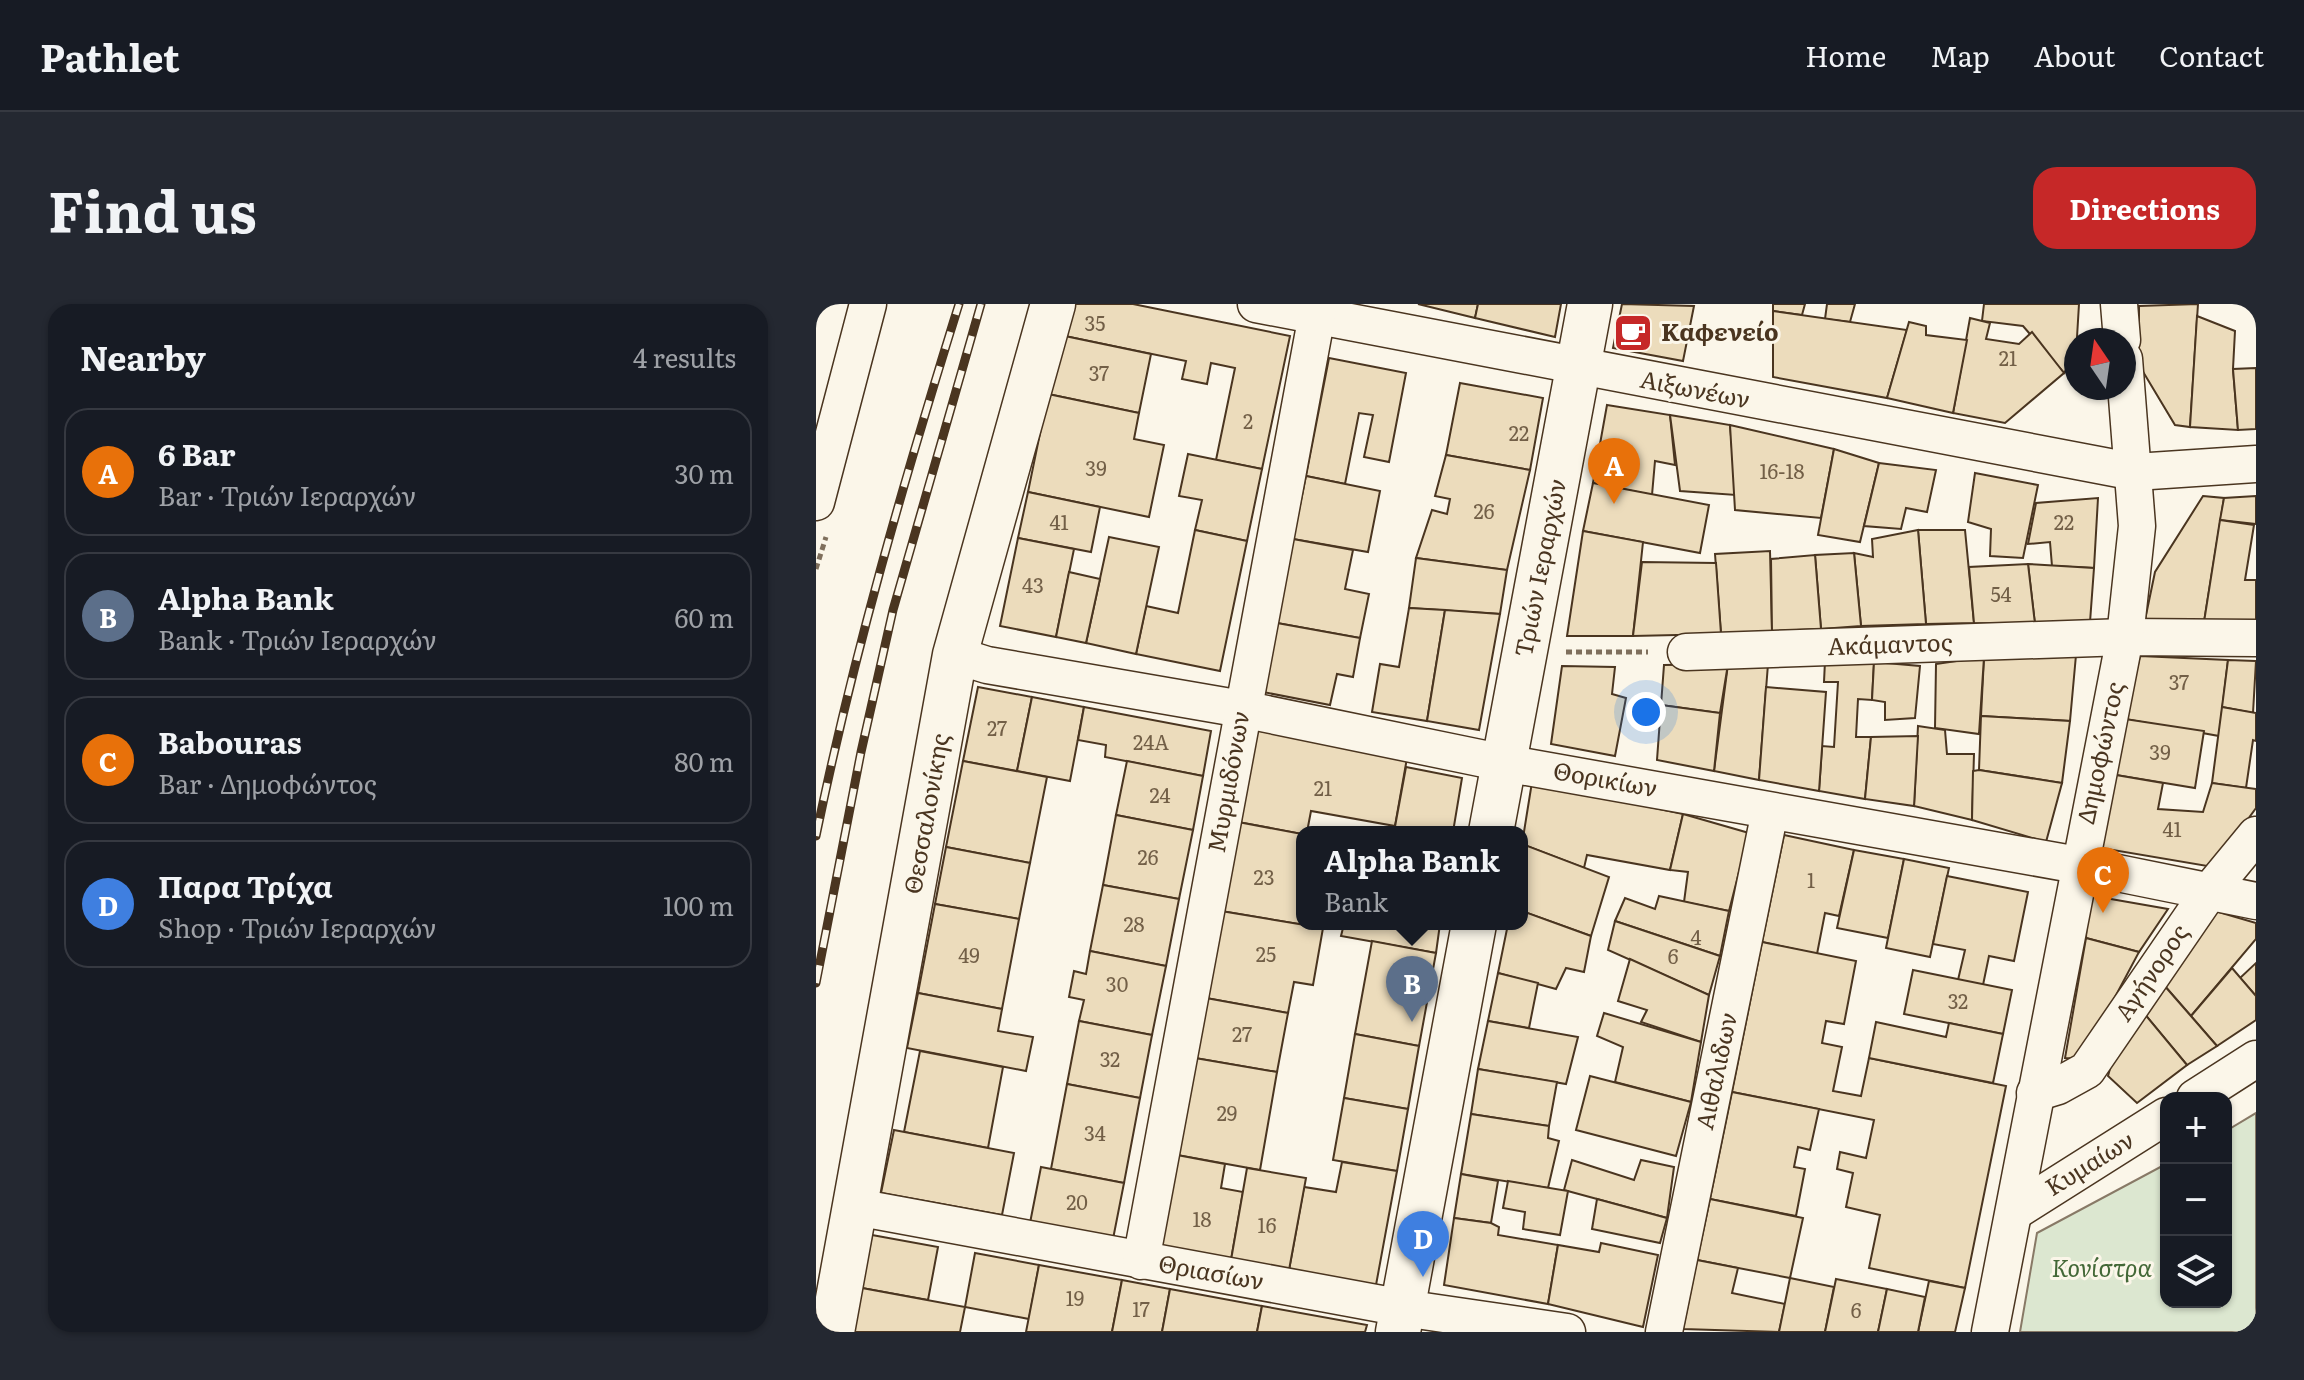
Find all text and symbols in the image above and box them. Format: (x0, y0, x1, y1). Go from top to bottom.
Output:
text: Pathlet (40, 27, 180, 84)
text: Home (1805, 34, 1886, 76)
text: Map (1930, 34, 1990, 76)
text: About (2034, 34, 2115, 76)
text: Contact (2159, 34, 2264, 76)
text: Find us (48, 167, 257, 250)
button: Directions (2033, 167, 2256, 249)
house number: 35 (1085, 307, 1105, 337)
cafe icon: Καφενείο (1612, 312, 1654, 354)
place label: Καφενείο (1661, 313, 1779, 348)
north arrow (2064, 328, 2136, 400)
text: Nearby (80, 331, 206, 381)
text: 4 results (633, 337, 736, 376)
house number: 21 (1999, 342, 2017, 372)
house number: 37 (1089, 357, 1109, 387)
street label: Αιξωνέων (1638, 360, 1753, 415)
house number: 2 (1243, 405, 1253, 435)
house number: 22 (1509, 417, 1529, 447)
text: 6 Bar (158, 431, 235, 475)
pin: A (1588, 438, 1640, 504)
house number: 39 (1085, 452, 1107, 482)
text: A (98, 453, 118, 492)
text: 30 m (674, 453, 734, 492)
house number: 16-18 (1759, 455, 1805, 485)
text: Bar · Τριών Ιεραρχών (158, 475, 416, 514)
street label: Τριών Ιεραρχών (1504, 475, 1573, 660)
house number: 26 (1474, 495, 1495, 525)
house number: 41 (1049, 506, 1069, 536)
house number: 22 (2054, 506, 2074, 536)
house number: 43 (1022, 569, 1044, 599)
text: Alpha Bank (158, 575, 334, 619)
house number: 54 (1990, 578, 2012, 608)
text: B (99, 597, 117, 636)
text: 60 m (675, 597, 734, 636)
text: Bank · Τριών Ιεραρχών (158, 619, 437, 658)
street label: Ακάμαντος (1827, 623, 1953, 662)
house number: 37 (2169, 666, 2189, 696)
street label: Δημοφώντος (2066, 678, 2131, 827)
your location (1626, 692, 1666, 732)
street label: Μυρμιδόνων (1197, 708, 1256, 855)
house number: 27 (987, 712, 1007, 742)
text: Babouras (158, 719, 302, 763)
house number: 24A (1133, 726, 1169, 756)
street label: Θεσσαλονίκης (893, 730, 956, 897)
house number: 39 (2149, 736, 2171, 766)
text: C (99, 741, 117, 780)
text: 80 m (674, 741, 734, 780)
street label: Θορικίων (1550, 751, 1660, 804)
text: Bar · Δημοφώντος (158, 763, 377, 802)
house number: 21 (1314, 772, 1332, 802)
house number: 24 (1149, 779, 1171, 809)
house number: 41 (2162, 813, 2182, 843)
popup (1296, 826, 1528, 930)
text: Alpha Bank (1324, 837, 1500, 881)
house number: 26 (1138, 841, 1159, 871)
pin: C (2077, 847, 2129, 913)
house number: 23 (1254, 861, 1274, 891)
text: Παρα Τρίχα (158, 863, 333, 907)
house number: 1 (1807, 864, 1815, 894)
text: Bank (1324, 881, 1388, 920)
text: D (98, 885, 118, 924)
text: 100 m (663, 885, 734, 924)
text: Shop · Τριών Ιεραρχών (158, 907, 436, 946)
house number: 28 (1123, 908, 1145, 938)
street label: Αγήνορος (2105, 916, 2195, 1027)
house number: 4 (1690, 921, 1702, 951)
house number: 25 (1256, 938, 1276, 968)
house number: 49 (958, 939, 980, 969)
house number: 6 (1668, 940, 1679, 970)
pin: B (1386, 956, 1438, 1022)
house number: 30 (1106, 968, 1128, 998)
house number: 32 (1948, 985, 1968, 1015)
street label: Αιθαλιδων (1685, 1009, 1744, 1132)
house number: 27 (1232, 1018, 1252, 1048)
house number: 32 (1100, 1043, 1120, 1073)
map controls (2160, 1092, 2232, 1308)
button: + (2160, 1092, 2232, 1164)
house number: 29 (1217, 1097, 1237, 1127)
house number: 34 (1084, 1117, 1106, 1147)
street label: Κυμαίων (2038, 1121, 2140, 1203)
button: − (2160, 1164, 2232, 1236)
house number: 20 (1066, 1186, 1088, 1216)
house number: 18 (1192, 1203, 1212, 1233)
house number: 16 (1258, 1209, 1277, 1239)
pin: D (1397, 1211, 1449, 1277)
button: layers (2160, 1236, 2232, 1308)
street label: Θριασίων (1156, 1244, 1267, 1297)
park label: Κονίστρα (2052, 1249, 2152, 1284)
house number: 19 (1066, 1282, 1084, 1312)
house number: 17 (1132, 1293, 1150, 1323)
house number: 6 (1851, 1294, 1862, 1324)

